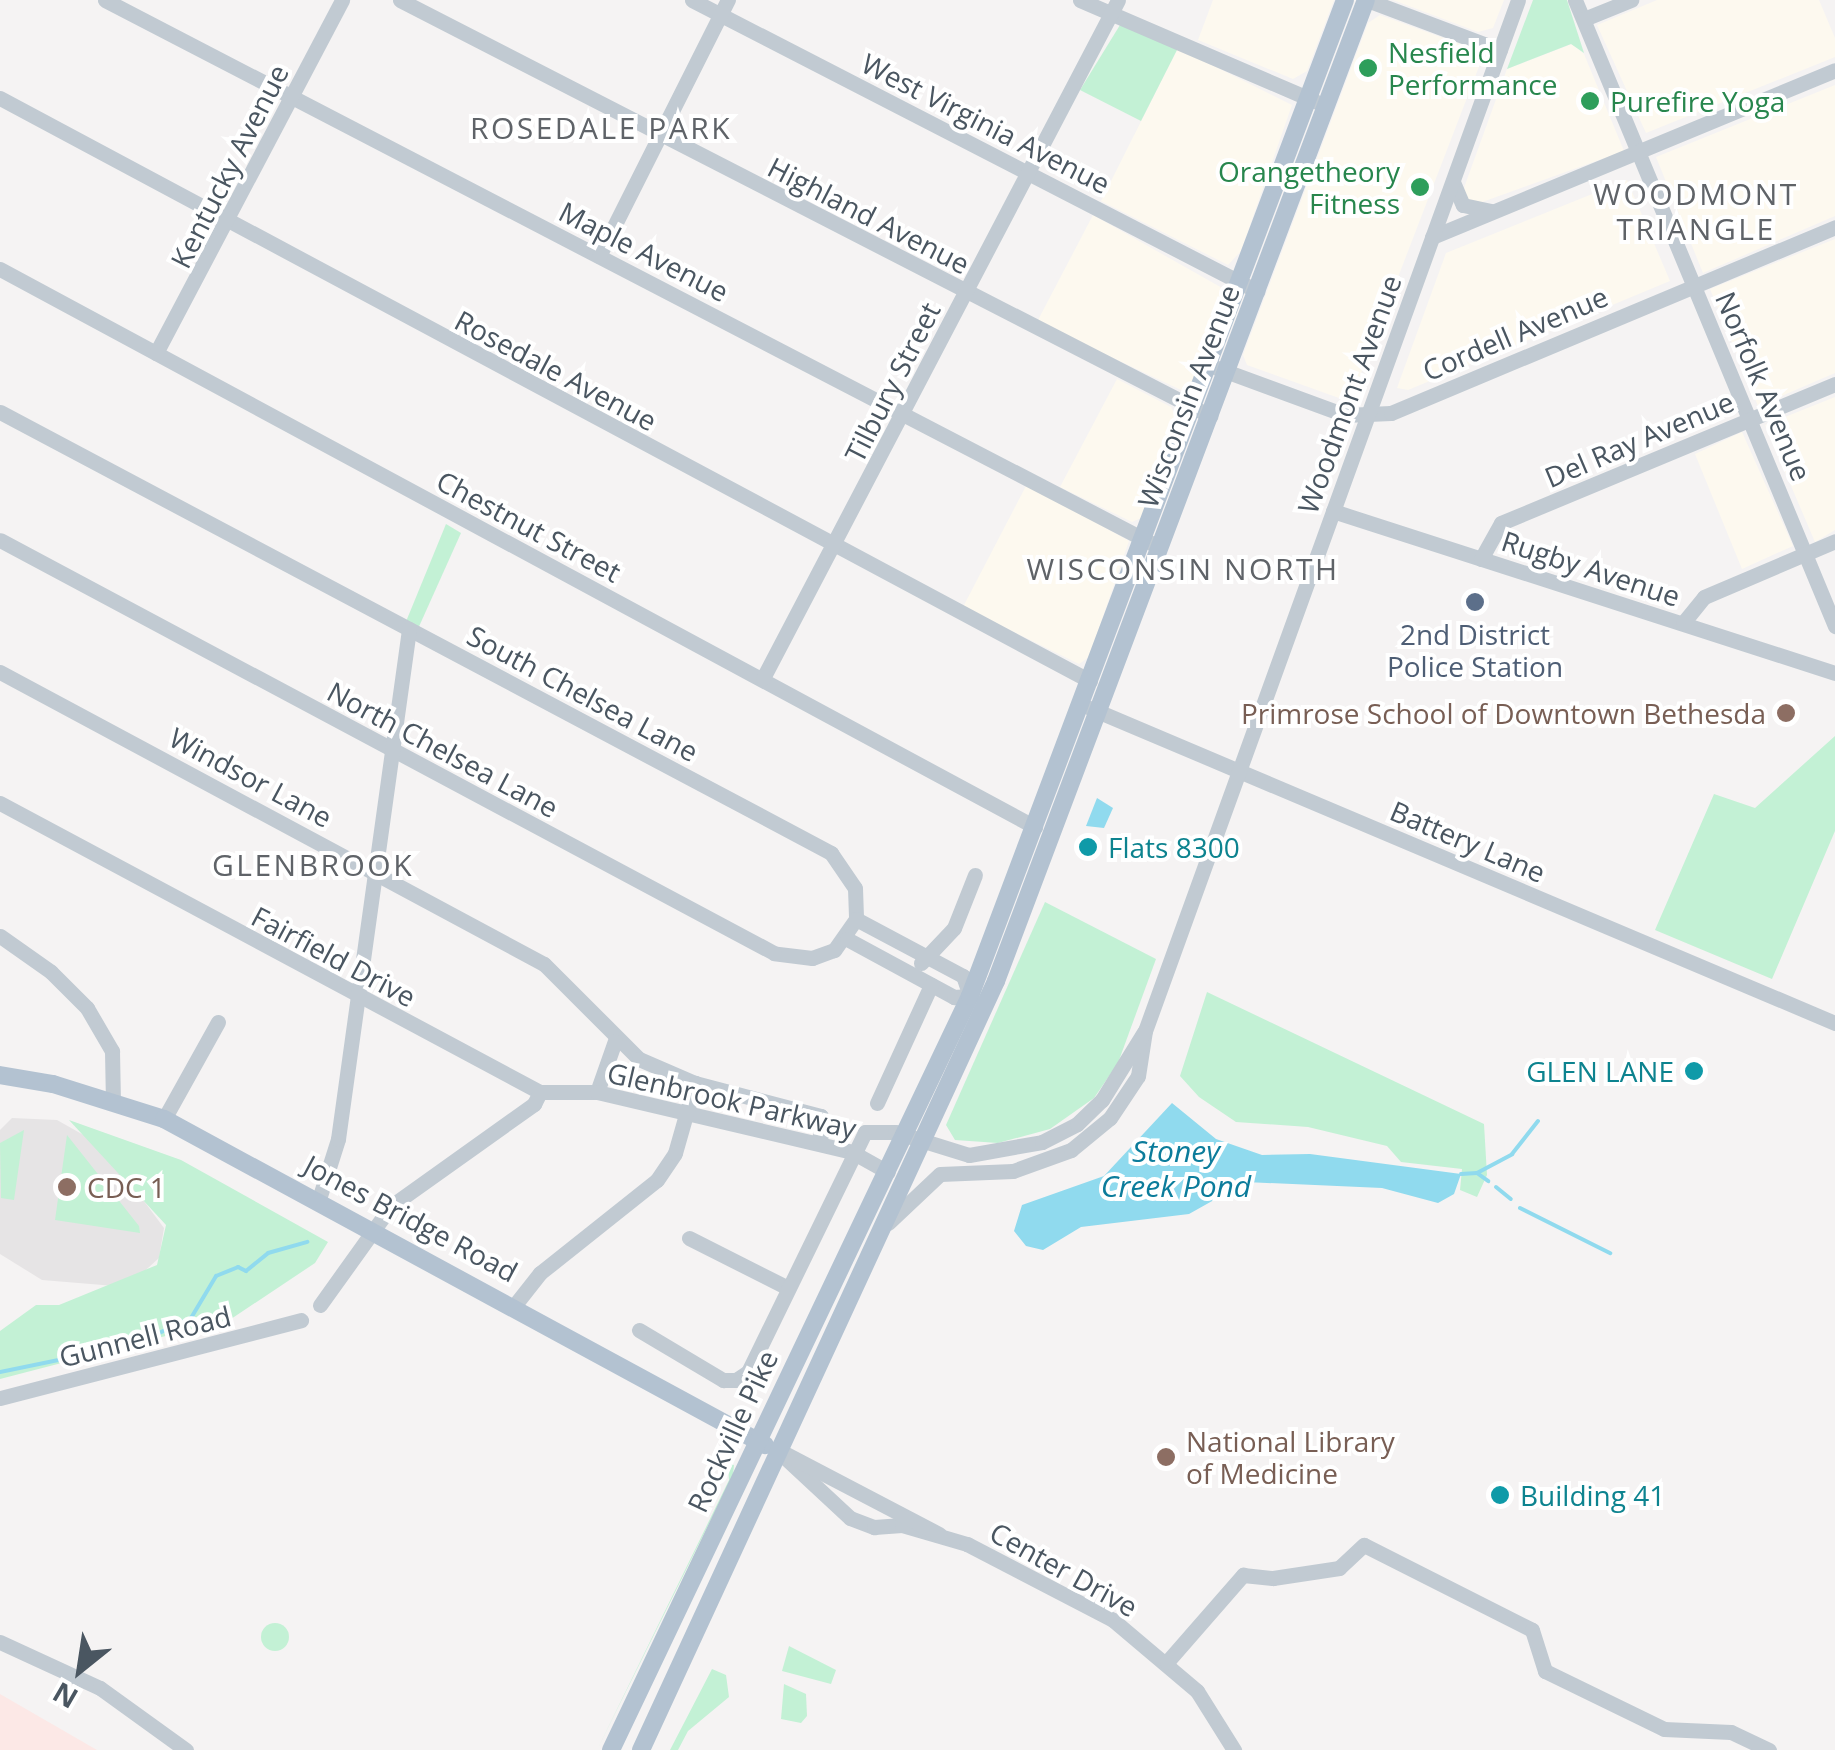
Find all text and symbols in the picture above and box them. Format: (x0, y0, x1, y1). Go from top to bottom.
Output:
place label: Nesfield Performance (1388, 35, 1558, 101)
street label: West Virginia Avenue (856, 46, 1116, 200)
marker: Nesfield Performance (1357, 57, 1379, 79)
street label: Kentucky Avenue (163, 59, 295, 273)
place label: Purefire Yoga (1610, 84, 1785, 118)
marker: Purefire Yoga (1579, 90, 1601, 112)
district label: ROSEDALE PARK (470, 110, 732, 146)
street label: Highland Avenue (763, 150, 975, 280)
place label: Orangetheory Fitness (1218, 154, 1400, 220)
marker: Orangetheory Fitness (1409, 176, 1431, 198)
district label: WOODMONT TRIANGLE (1593, 176, 1799, 246)
street label: Maple Avenue (554, 194, 734, 308)
street label: Woodmont Avenue (1290, 270, 1408, 518)
street label: Cordell Avenue (1417, 279, 1613, 387)
street label: Wisconsin Avenue (1130, 280, 1246, 512)
street label: Norfolk Avenue (1709, 286, 1819, 486)
street label: Tilbury Street (837, 296, 947, 468)
street label: Rosedale Avenue (449, 303, 663, 437)
street label: Del Ray Avenue (1539, 384, 1739, 494)
street label: Chestnut Street (431, 463, 627, 589)
street label: Rugby Avenue (1498, 523, 1684, 613)
district label: WISCONSIN NORTH (1026, 551, 1340, 587)
marker: 2nd District Police Station (1464, 591, 1486, 613)
place label: 2nd District Police Station (1387, 617, 1563, 683)
street label: South Chelsea Lane (462, 618, 704, 768)
street label: North Chelsea Lane (322, 674, 564, 824)
place label: Primrose School of Downtown Bethesda (1241, 696, 1766, 730)
marker: Primrose School of Downtown Bethesda (1775, 702, 1797, 724)
street label: Windsor Lane (164, 720, 338, 834)
street label: Battery Lane (1385, 793, 1551, 889)
place label: Flats 8300 (1108, 830, 1240, 864)
marker: Flats 8300 (1077, 836, 1099, 858)
district label: GLENBROOK (212, 847, 414, 883)
street label: Fairfield Drive (246, 899, 422, 1013)
place label: GLEN LANE (1526, 1054, 1674, 1088)
street label: Glenbrook Parkway (604, 1055, 860, 1145)
marker: GLEN LANE (1683, 1060, 1705, 1082)
water label: Stoney Creek Pond (1101, 1133, 1251, 1204)
street label: Jones Bridge Road (299, 1148, 523, 1288)
place label: CDC 1 (87, 1170, 166, 1204)
marker: CDC 1 (56, 1176, 78, 1198)
street label: Gunnell Road (56, 1298, 234, 1374)
street label: Rockville Pike (680, 1345, 784, 1517)
place label: National Library of Medicine (1186, 1424, 1395, 1490)
marker: National Library of Medicine (1155, 1446, 1177, 1468)
place label: Building 41 (1520, 1478, 1665, 1512)
marker: Building 41 (1489, 1484, 1511, 1506)
street label: Center Drive (984, 1515, 1144, 1623)
north arrow (30, 1620, 130, 1720)
text: N (46, 1674, 84, 1718)

